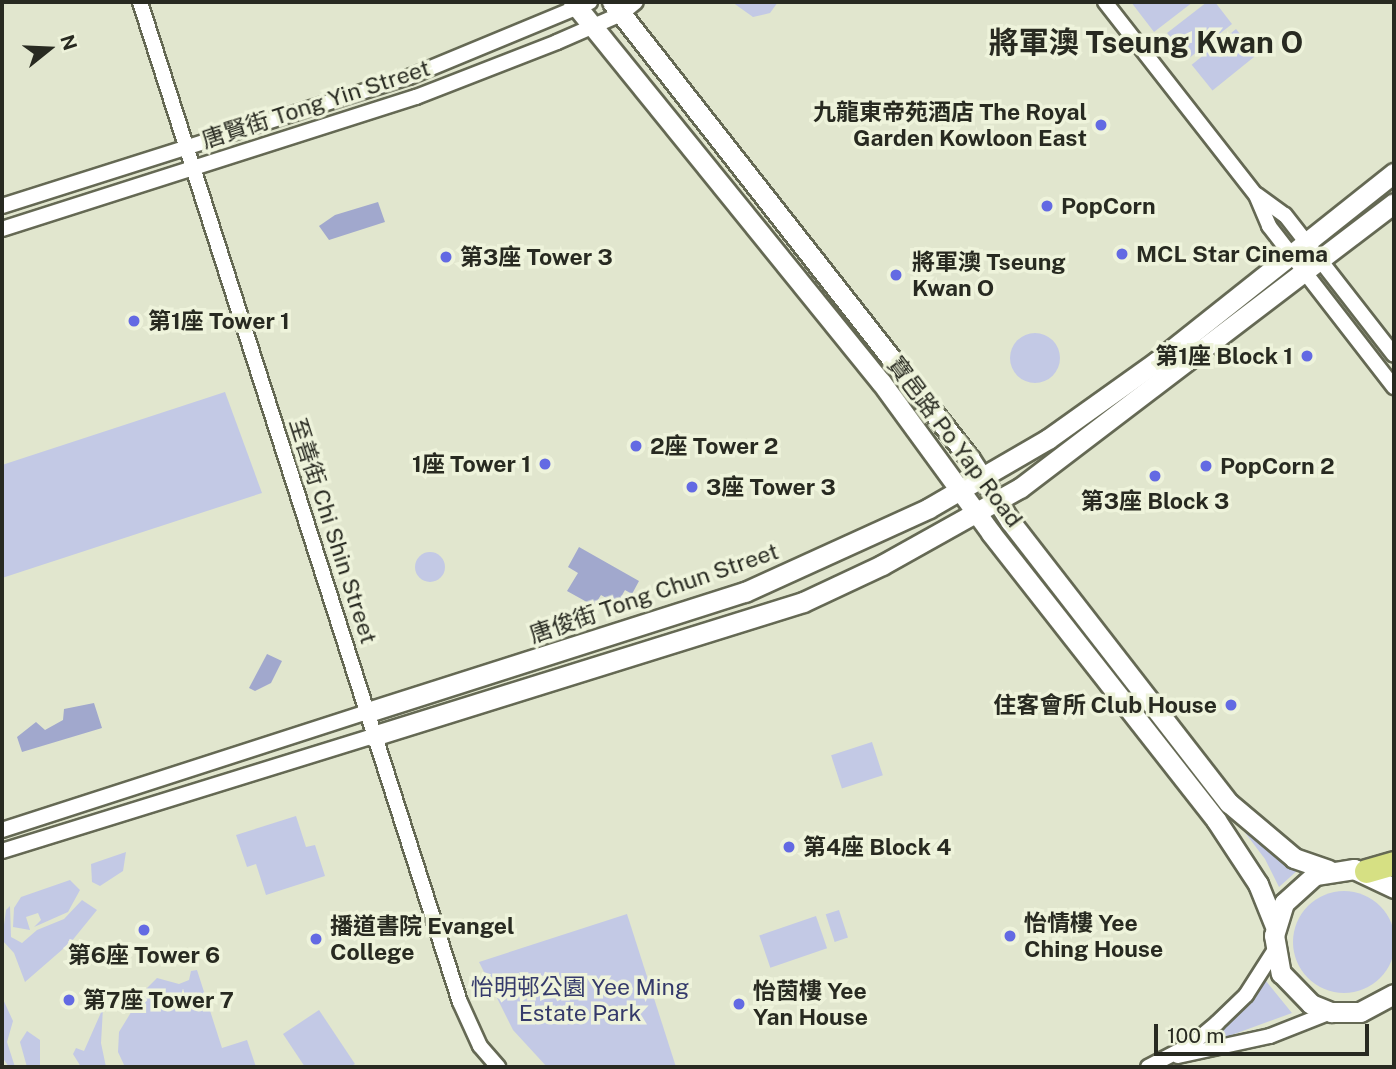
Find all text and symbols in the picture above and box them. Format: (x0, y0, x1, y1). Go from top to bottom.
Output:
north arrow (14, 14, 84, 84)
district label: 將軍澳 Tseung Kwan O (989, 24, 1303, 60)
text: N (56, 32, 82, 53)
street label: 唐賢街 Tong Yin Street (198, 54, 434, 154)
place label: 九龍東帝苑酒店 The Royal Garden Kowloon East (813, 98, 1087, 152)
marker: 九龍東帝苑酒店 The Royal Garden Kowloon East (1093, 117, 1109, 133)
place label: PopCorn (1061, 192, 1156, 220)
marker: PopCorn (1039, 198, 1055, 214)
place label: MCL Star Cinema (1136, 240, 1328, 268)
place label: 第3座 Tower 3 (460, 243, 613, 271)
marker: MCL Star Cinema (1114, 246, 1130, 262)
place label: 將軍澳 Tseung Kwan O (912, 248, 1066, 302)
marker: 第3座 Tower 3 (438, 249, 454, 265)
marker: 將軍澳 Tseung Kwan O (886, 265, 906, 285)
place label: 第1座 Tower 1 (148, 307, 290, 335)
marker: 第1座 Tower 1 (126, 313, 142, 329)
place label: 第1座 Block 1 (1155, 342, 1293, 370)
marker: 第1座 Block 1 (1299, 348, 1315, 364)
street label: 寶邑路 Po Yap Road (882, 351, 1028, 533)
street label: 至善街 Chi Shin Street (283, 415, 383, 647)
place label: 2座 Tower 2 (650, 432, 778, 460)
marker: 2座 Tower 2 (628, 438, 644, 454)
place label: 1座 Tower 1 (412, 450, 531, 478)
place label: PopCorn 2 (1220, 452, 1335, 480)
marker: 1座 Tower 1 (537, 456, 553, 472)
marker: PopCorn 2 (1198, 458, 1214, 474)
marker: 第3座 Block 3 (1147, 468, 1163, 484)
place label: 3座 Tower 3 (706, 473, 836, 501)
marker: 3座 Tower 3 (684, 479, 700, 495)
place label: 第3座 Block 3 (1081, 487, 1229, 515)
street label: 唐俊街 Tong Chun Street (526, 537, 782, 649)
place label: 住客會所 Club House (993, 691, 1217, 719)
marker: 住客會所 Club House (1223, 697, 1239, 713)
place label: 第4座 Block 4 (803, 833, 951, 861)
marker: 第4座 Block 4 (781, 839, 797, 855)
place label: 怡情樓 Yee Ching House (1024, 909, 1163, 963)
place label: 播道書院 Evangel College (330, 912, 515, 966)
marker: 第6座 Tower 6 (136, 922, 152, 938)
marker: 怡情樓 Yee Ching House (1002, 928, 1018, 944)
marker: 播道書院 Evangel College (308, 931, 324, 947)
place label: 第6座 Tower 6 (68, 941, 220, 969)
park label: 怡明邨公園 Yee Ming Estate Park (471, 973, 689, 1027)
place label: 怡茵樓 Yee Yan House (753, 977, 868, 1031)
place label: 第7座 Tower 7 (83, 986, 234, 1014)
marker: 第7座 Tower 7 (61, 992, 77, 1008)
marker: 怡茵樓 Yee Yan House (731, 996, 747, 1012)
scale bar (1158, 1010, 1373, 1054)
text: 100 m (1167, 1023, 1224, 1048)

